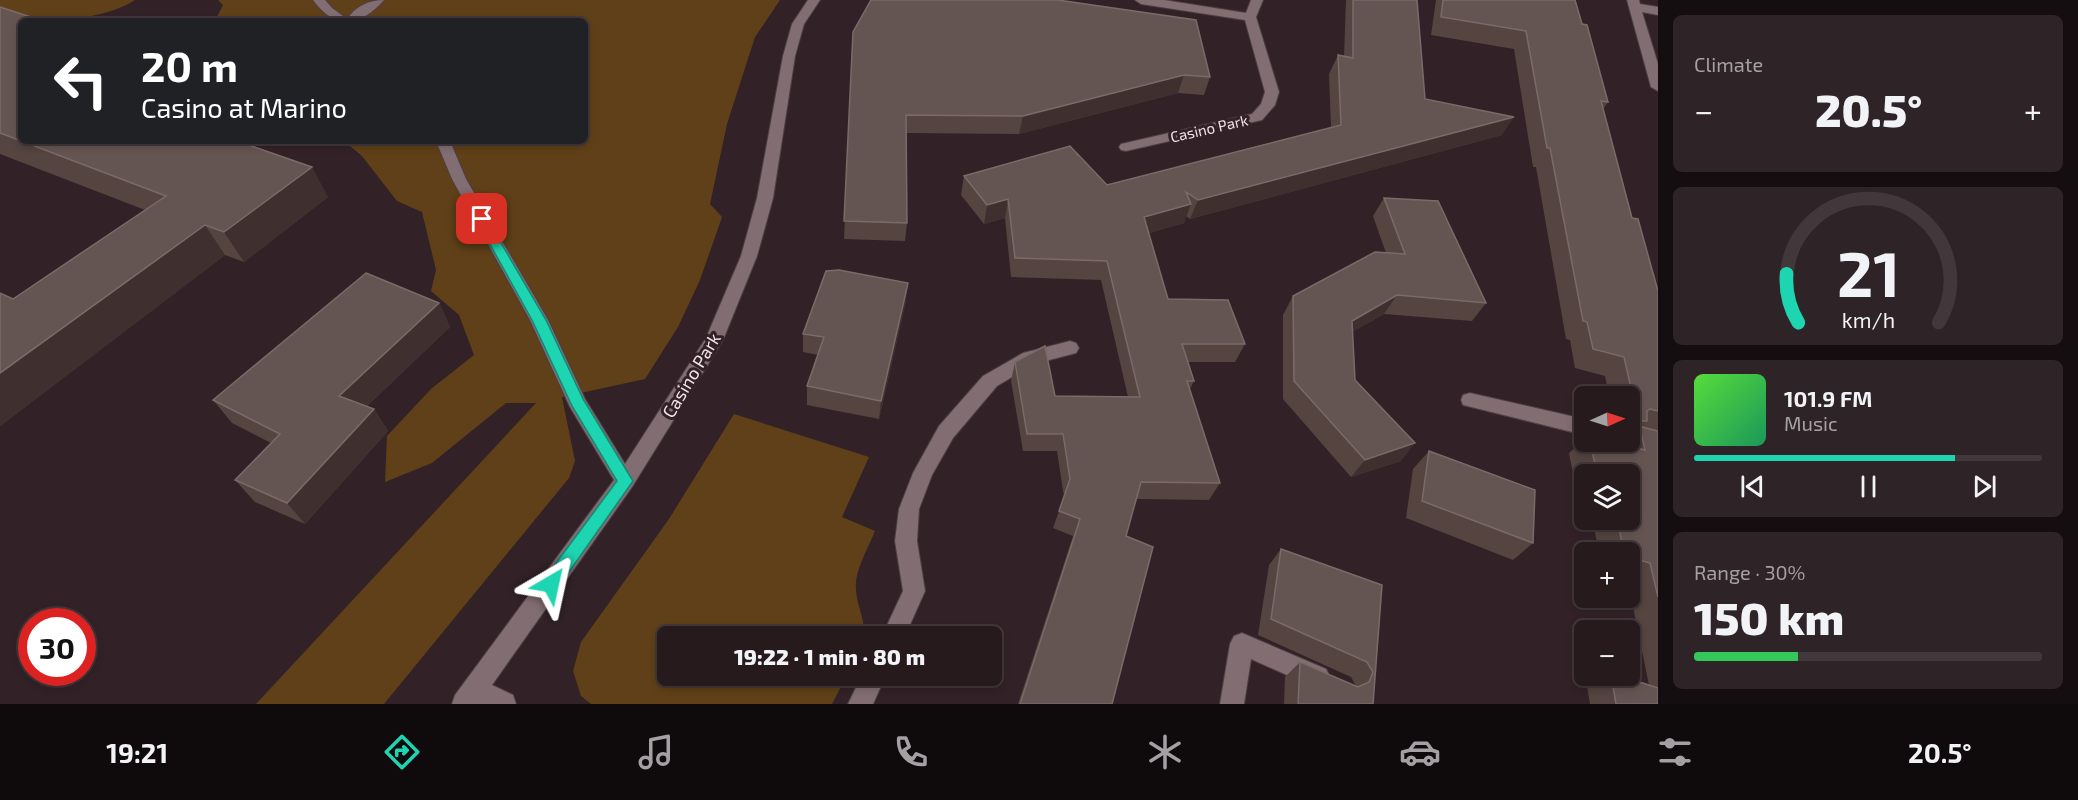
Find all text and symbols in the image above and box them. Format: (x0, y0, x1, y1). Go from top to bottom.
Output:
text: 20 m (141, 40, 238, 90)
icon: left (42, 42, 120, 120)
text: Climate (1694, 52, 1763, 76)
text: 20.5° (1815, 82, 1922, 136)
text: − (1694, 90, 1713, 130)
text: + (2024, 90, 2042, 130)
text: Casino at Marino (141, 91, 347, 123)
street label: Casino Park (1168, 110, 1250, 146)
pin (456, 193, 507, 244)
icon: arrive (465, 202, 498, 235)
text: 21 (1836, 235, 1900, 310)
text: km/h (1841, 307, 1895, 332)
street label: Casino Park (657, 329, 725, 421)
text: 101.9 FM (1784, 385, 1872, 411)
north arrow (1574, 386, 1640, 452)
map controls (1574, 386, 1640, 686)
text: Music (1784, 411, 1838, 435)
button: layers (1574, 464, 1640, 530)
icon: previous (1736, 470, 1769, 503)
icon: pause (1852, 470, 1885, 503)
icon: next (1968, 470, 2001, 503)
button: + (1574, 542, 1640, 608)
position arrow (519, 552, 583, 616)
text: Range · 30% (1694, 560, 1805, 584)
text: 150 km (1694, 590, 1844, 644)
speed limit sign: 30 (18, 608, 96, 686)
button: − (1574, 620, 1640, 686)
text: 19:22 · 1 min · 80 m (734, 643, 925, 669)
icon: directions (381, 731, 423, 773)
icon: music (635, 731, 677, 773)
icon: phone (890, 731, 932, 773)
icon: climate (1144, 731, 1186, 773)
icon: car (1399, 731, 1441, 773)
icon: filters (1654, 731, 1696, 773)
text: 19:21 (106, 736, 168, 768)
text: 20.5° (1908, 736, 1972, 768)

